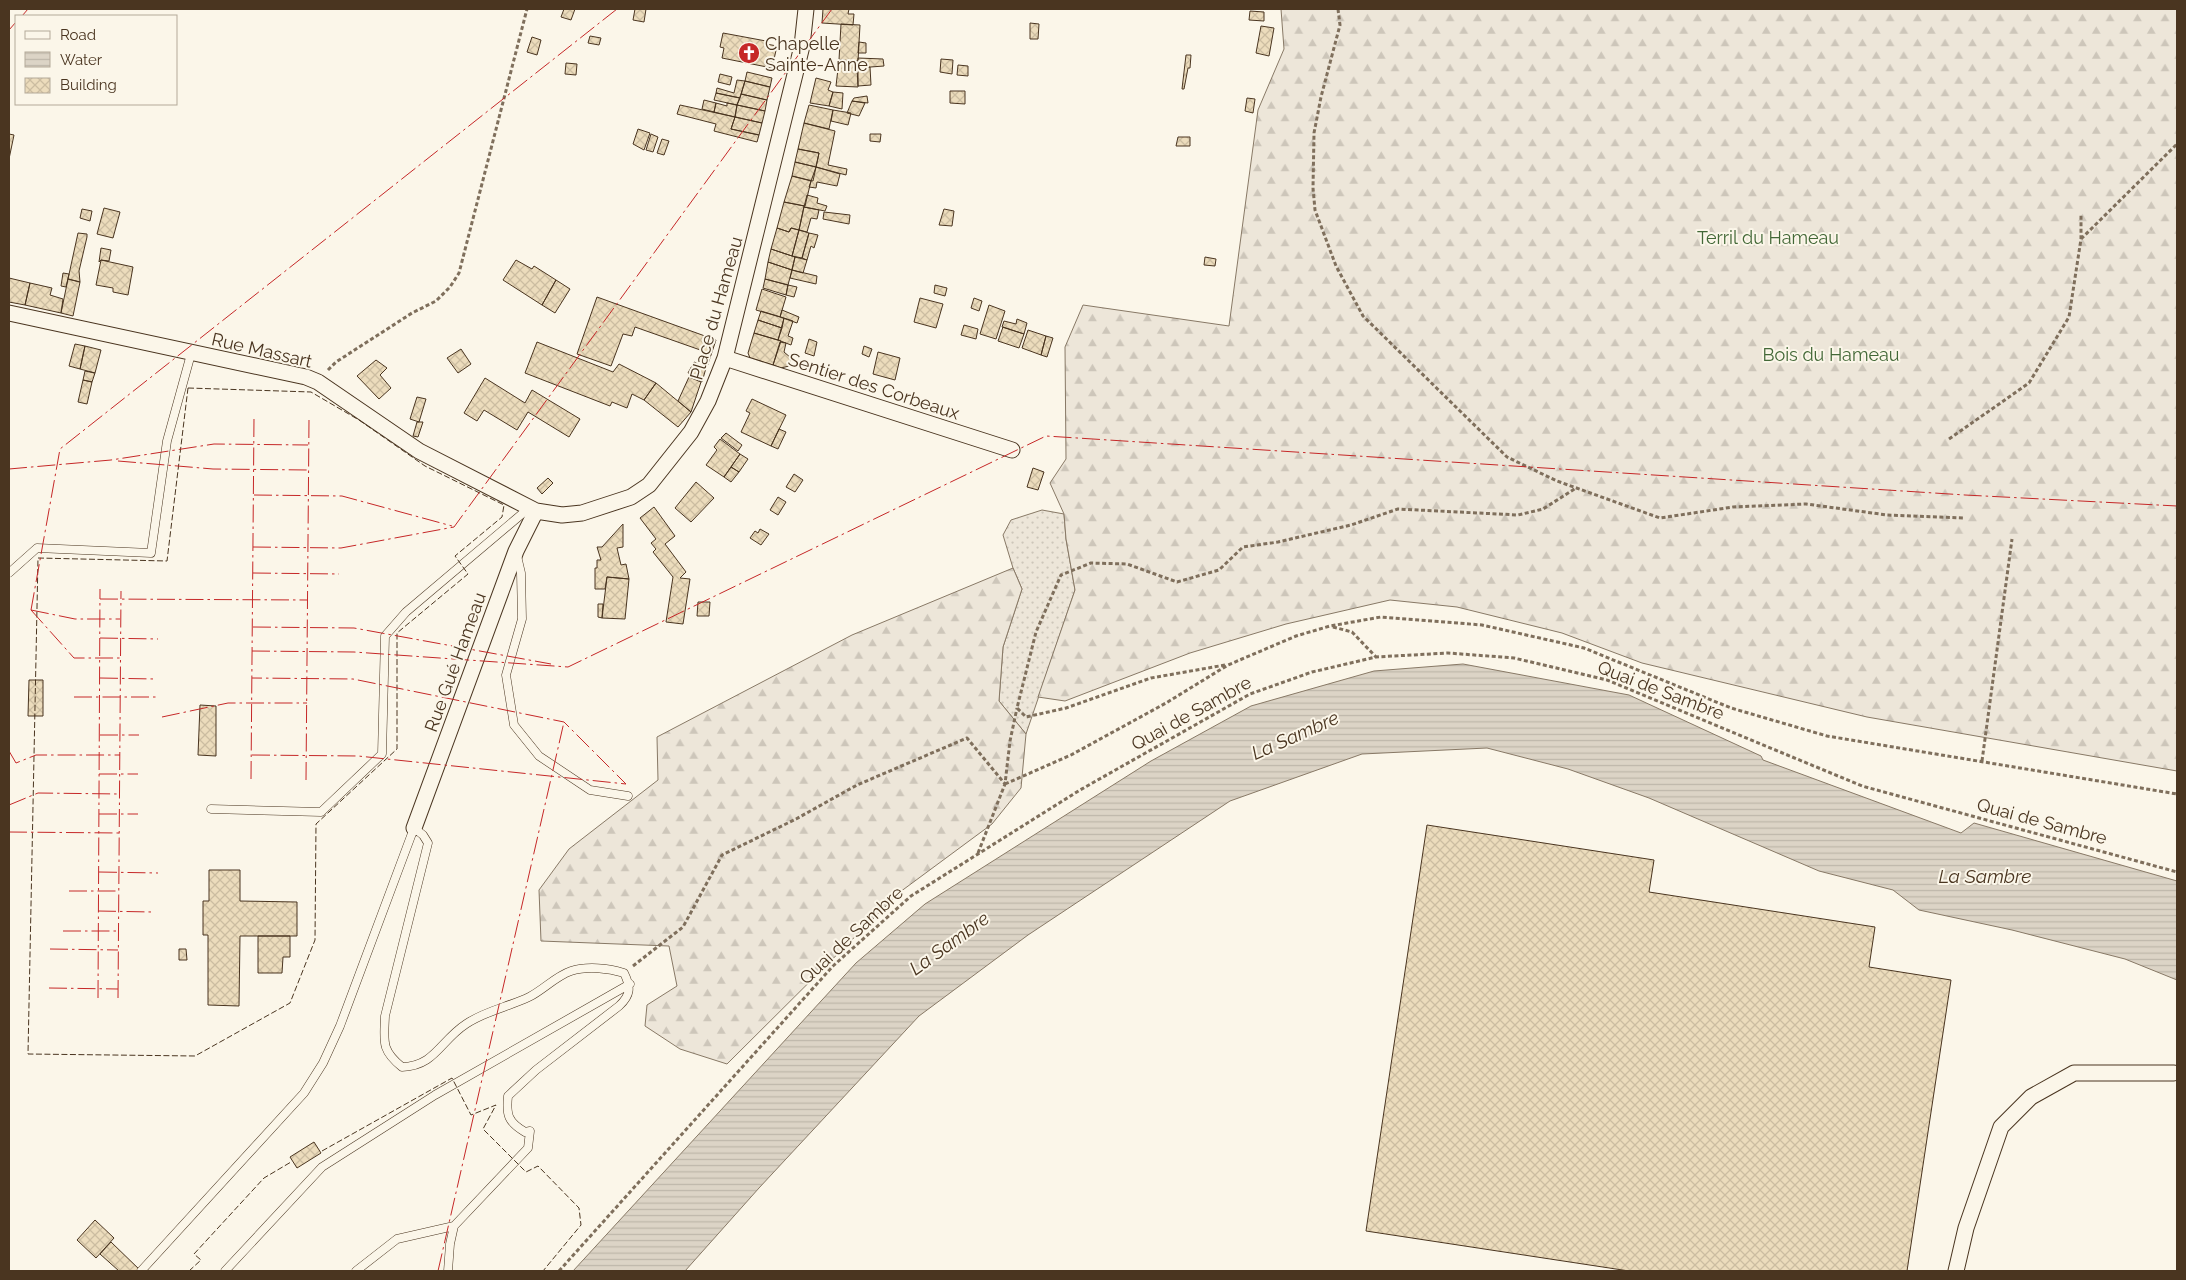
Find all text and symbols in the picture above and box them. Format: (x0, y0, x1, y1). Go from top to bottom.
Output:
legend (15, 15, 178, 105)
text: Road (60, 26, 96, 44)
place label: Chapelle Sainte-Anne (765, 33, 868, 75)
church icon: Chapelle Sainte-Anne (737, 41, 761, 65)
text: Water (60, 51, 103, 69)
text: Building (60, 76, 117, 94)
park label: Terril du Hameau (1697, 227, 1839, 248)
street label: Place du Hameau (686, 234, 746, 382)
street label: Rue Massart (210, 328, 314, 372)
park label: Bois du Hameau (1763, 344, 1900, 365)
street label: Sentier des Corbeaux (786, 348, 962, 424)
street label: Rue Gué Hameau (420, 589, 490, 735)
street label: Quai de Sambre (1595, 656, 1728, 724)
street label: Quai de Sambre (1127, 671, 1255, 755)
water label: La Sambre (1248, 706, 1342, 764)
street label: Quai de Sambre (1975, 794, 2110, 849)
water label: La Sambre (1938, 865, 2032, 887)
street label: Quai de Sambre (795, 881, 907, 988)
water label: La Sambre (905, 907, 993, 979)

